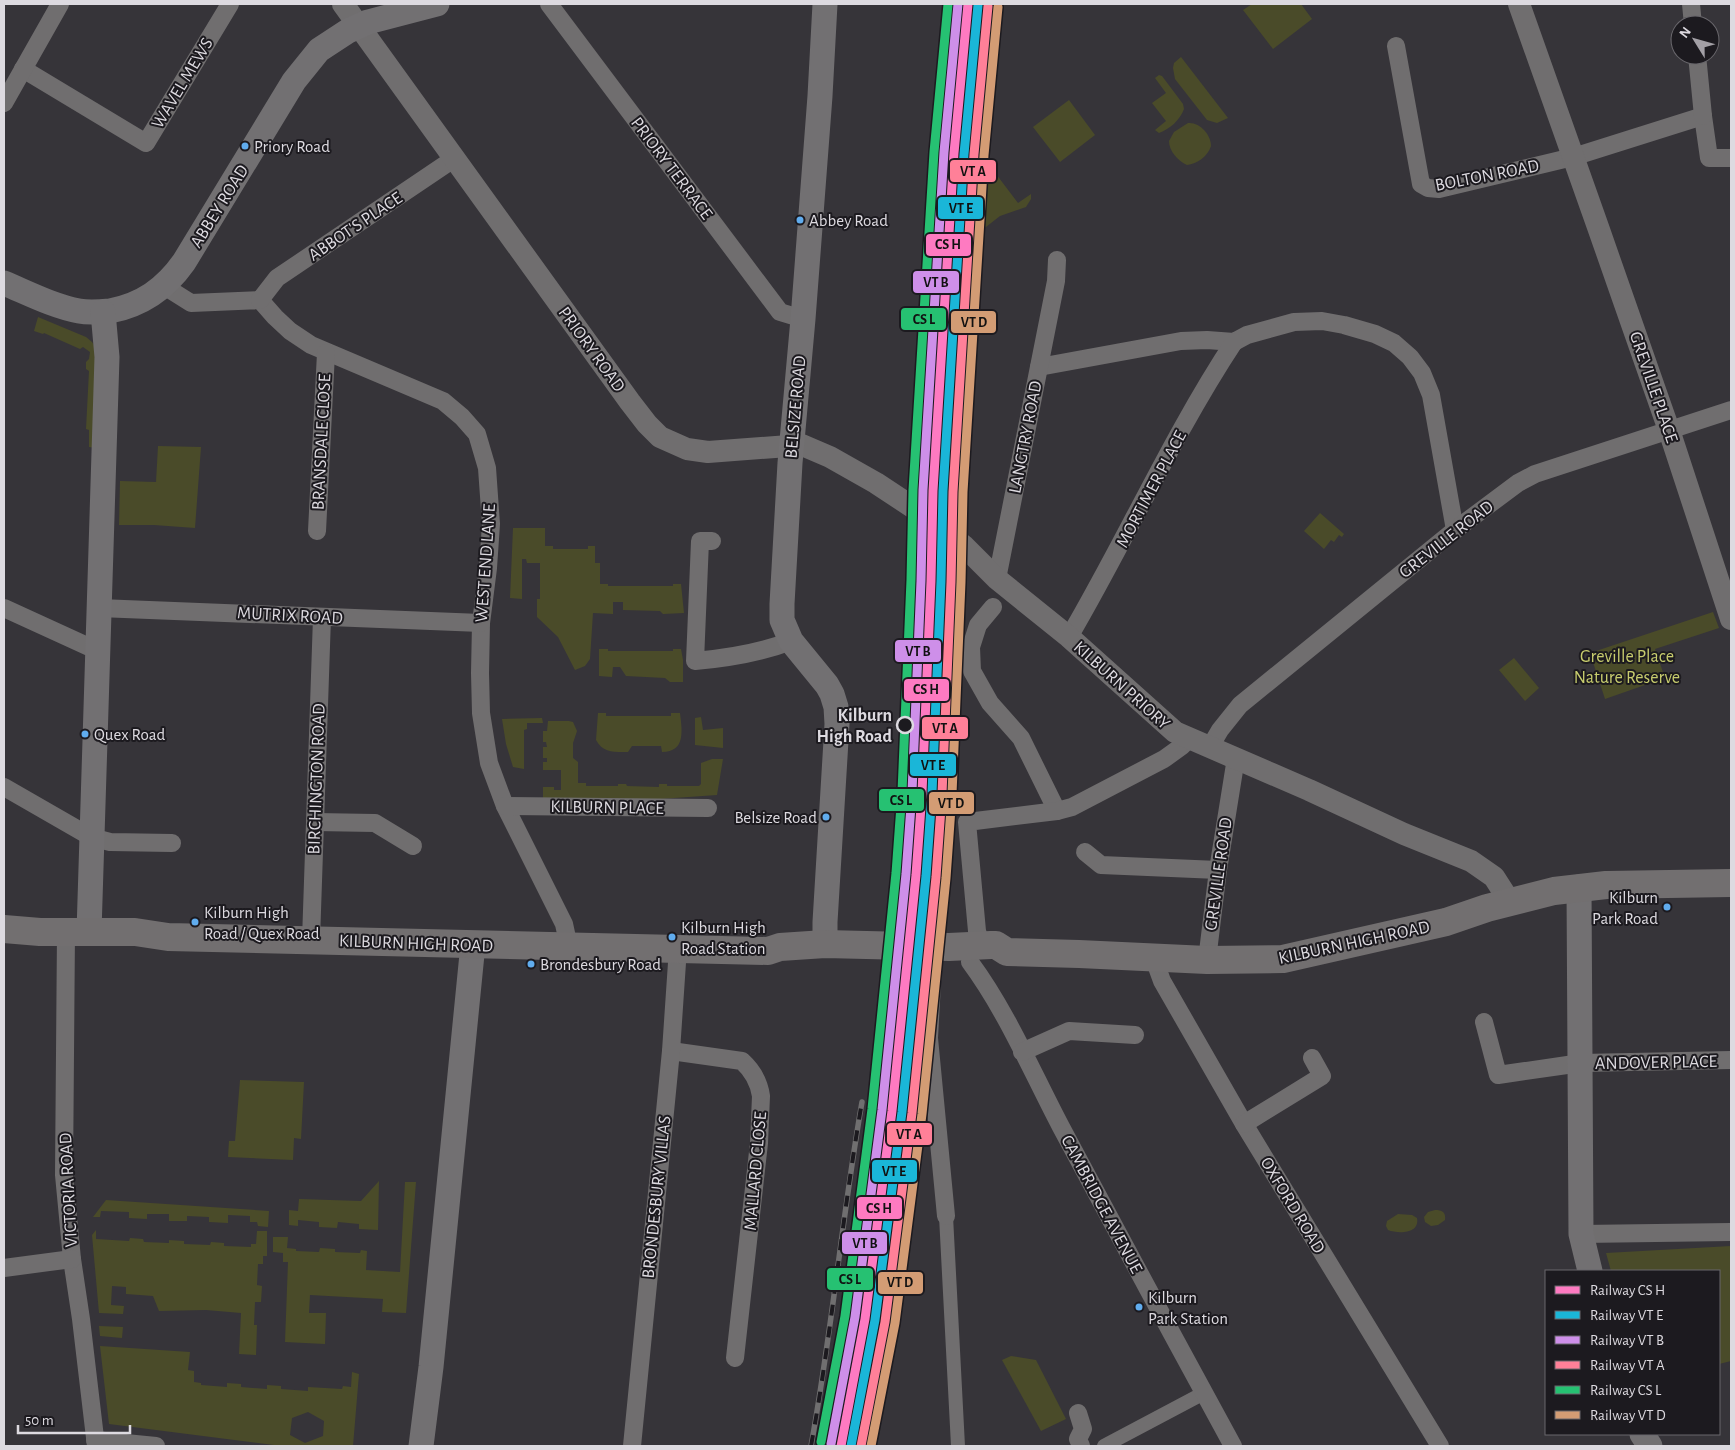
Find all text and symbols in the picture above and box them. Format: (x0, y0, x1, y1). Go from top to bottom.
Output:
north arrow (1670, 15, 1720, 65)
text: N (1677, 25, 1694, 41)
street label: WAVEL MEWS (149, 35, 217, 132)
street label: PRIORY TERRACE (627, 114, 716, 223)
place label: Priory Road (254, 138, 330, 156)
marker: Priory Road (240, 141, 250, 151)
street label: BOLTON ROAD (1434, 157, 1541, 195)
line badge: VT A (949, 159, 997, 183)
street label: ABBEY ROAD (187, 162, 252, 251)
text: VT A (960, 165, 986, 179)
street label: ABBOT'S PLACE (305, 189, 406, 265)
line badge: VT E (937, 196, 984, 220)
text: VT E (949, 202, 973, 216)
place label: Abbey Road (809, 212, 888, 230)
marker: Abbey Road (795, 215, 805, 225)
line badge: CS H (925, 233, 972, 257)
text: CS H (935, 238, 961, 252)
line badge: VT B (912, 270, 960, 294)
text: VT B (923, 276, 949, 290)
street label: PRIORY ROAD (554, 304, 628, 395)
line badge: CS L (900, 307, 947, 331)
line badge: VT D (950, 310, 997, 334)
text: CS L (913, 313, 936, 327)
text: VT D (961, 316, 987, 330)
street label: GREVILLE PLACE (1626, 330, 1681, 445)
street label: BELSIZE ROAD (783, 355, 809, 459)
street label: BRANSDALE CLOSE (309, 373, 335, 511)
street label: LANGTRY ROAD (1006, 379, 1046, 495)
street label: MORTIMER PLACE (1114, 428, 1190, 551)
street label: GREVILLE ROAD (1396, 498, 1497, 582)
street label: WEST END LANE (473, 503, 499, 623)
street label: MUTRIX ROAD (237, 604, 343, 628)
street label: KILBURN PRIORY (1070, 638, 1173, 734)
line badge: VT B (894, 639, 942, 663)
text: VT B (905, 645, 931, 659)
park label: Greville Place Nature Reserve (1574, 648, 1680, 687)
line badge: CS H (903, 678, 950, 702)
text: CS H (913, 683, 939, 697)
street label: BIRCHINGTON ROAD (305, 703, 329, 855)
place label: Kilburn High Road (816, 707, 893, 746)
marker: Kilburn High Road (896, 716, 914, 734)
line badge: VT A (921, 716, 969, 740)
text: VT A (932, 722, 958, 736)
place label: Quex Road (94, 726, 166, 744)
marker: Quex Road (80, 729, 90, 739)
line badge: VT E (909, 753, 957, 777)
text: VT E (921, 759, 945, 773)
line badge: CS L (878, 788, 925, 812)
line badge: VT D (928, 791, 975, 815)
text: CS L (890, 794, 913, 808)
text: VT D (938, 797, 964, 811)
street label: KILBURN PLACE (550, 798, 664, 818)
place label: Belsize Road (734, 809, 817, 826)
marker: Belsize Road (821, 812, 831, 822)
street label: GREVILLE ROAD (1202, 816, 1236, 932)
place label: Kilburn Park Road (1592, 889, 1658, 927)
marker: Kilburn Park Road (1662, 902, 1672, 912)
place label: Kilburn High Road / Quex Road (204, 904, 320, 943)
marker: Kilburn High Road / Quex Road (190, 917, 200, 927)
street label: KILBURN HIGH ROAD (1277, 918, 1432, 968)
place label: Kilburn High Road Station (681, 919, 766, 957)
street label: KILBURN HIGH ROAD (339, 932, 493, 956)
marker: Kilburn High Road Station (667, 932, 677, 942)
place label: Brondesbury Road (540, 956, 661, 974)
marker: Brondesbury Road (526, 959, 536, 969)
street label: ANDOVER PLACE (1595, 1053, 1718, 1073)
street label: MALLARD CLOSE (742, 1111, 770, 1231)
street label: BRONDESBURY VILLAS (639, 1115, 675, 1279)
line badge: VT A (886, 1122, 933, 1146)
text: VT A (896, 1128, 922, 1142)
street label: VICTORIA ROAD (57, 1132, 81, 1248)
street label: CAMBRIDGE AVENUE (1057, 1132, 1145, 1277)
street label: OXFORD ROAD (1256, 1154, 1328, 1257)
line badge: VT E (871, 1159, 918, 1183)
text: VT E (882, 1165, 906, 1179)
line badge: CS H (856, 1196, 903, 1220)
text: CS H (866, 1202, 892, 1216)
line badge: VT B (841, 1231, 888, 1255)
text: VT B (852, 1237, 878, 1251)
line badge: CS L (826, 1267, 874, 1291)
legend (1545, 1270, 1720, 1435)
line badge: VT D (877, 1271, 924, 1295)
text: CS L (839, 1273, 862, 1287)
text: VT D (887, 1276, 913, 1290)
text: Railway CS H (1590, 1283, 1665, 1298)
place label: Kilburn Park Station (1148, 1289, 1228, 1327)
marker: Kilburn Park Station (1134, 1302, 1144, 1312)
text: Railway VT E (1590, 1308, 1663, 1323)
text: Railway VT B (1590, 1333, 1664, 1348)
text: Railway VT A (1590, 1358, 1665, 1373)
text: Railway CS L (1590, 1383, 1662, 1398)
scale bar (18, 1402, 130, 1434)
text: Railway VT D (1590, 1408, 1666, 1423)
text: 50 m (25, 1413, 54, 1428)

